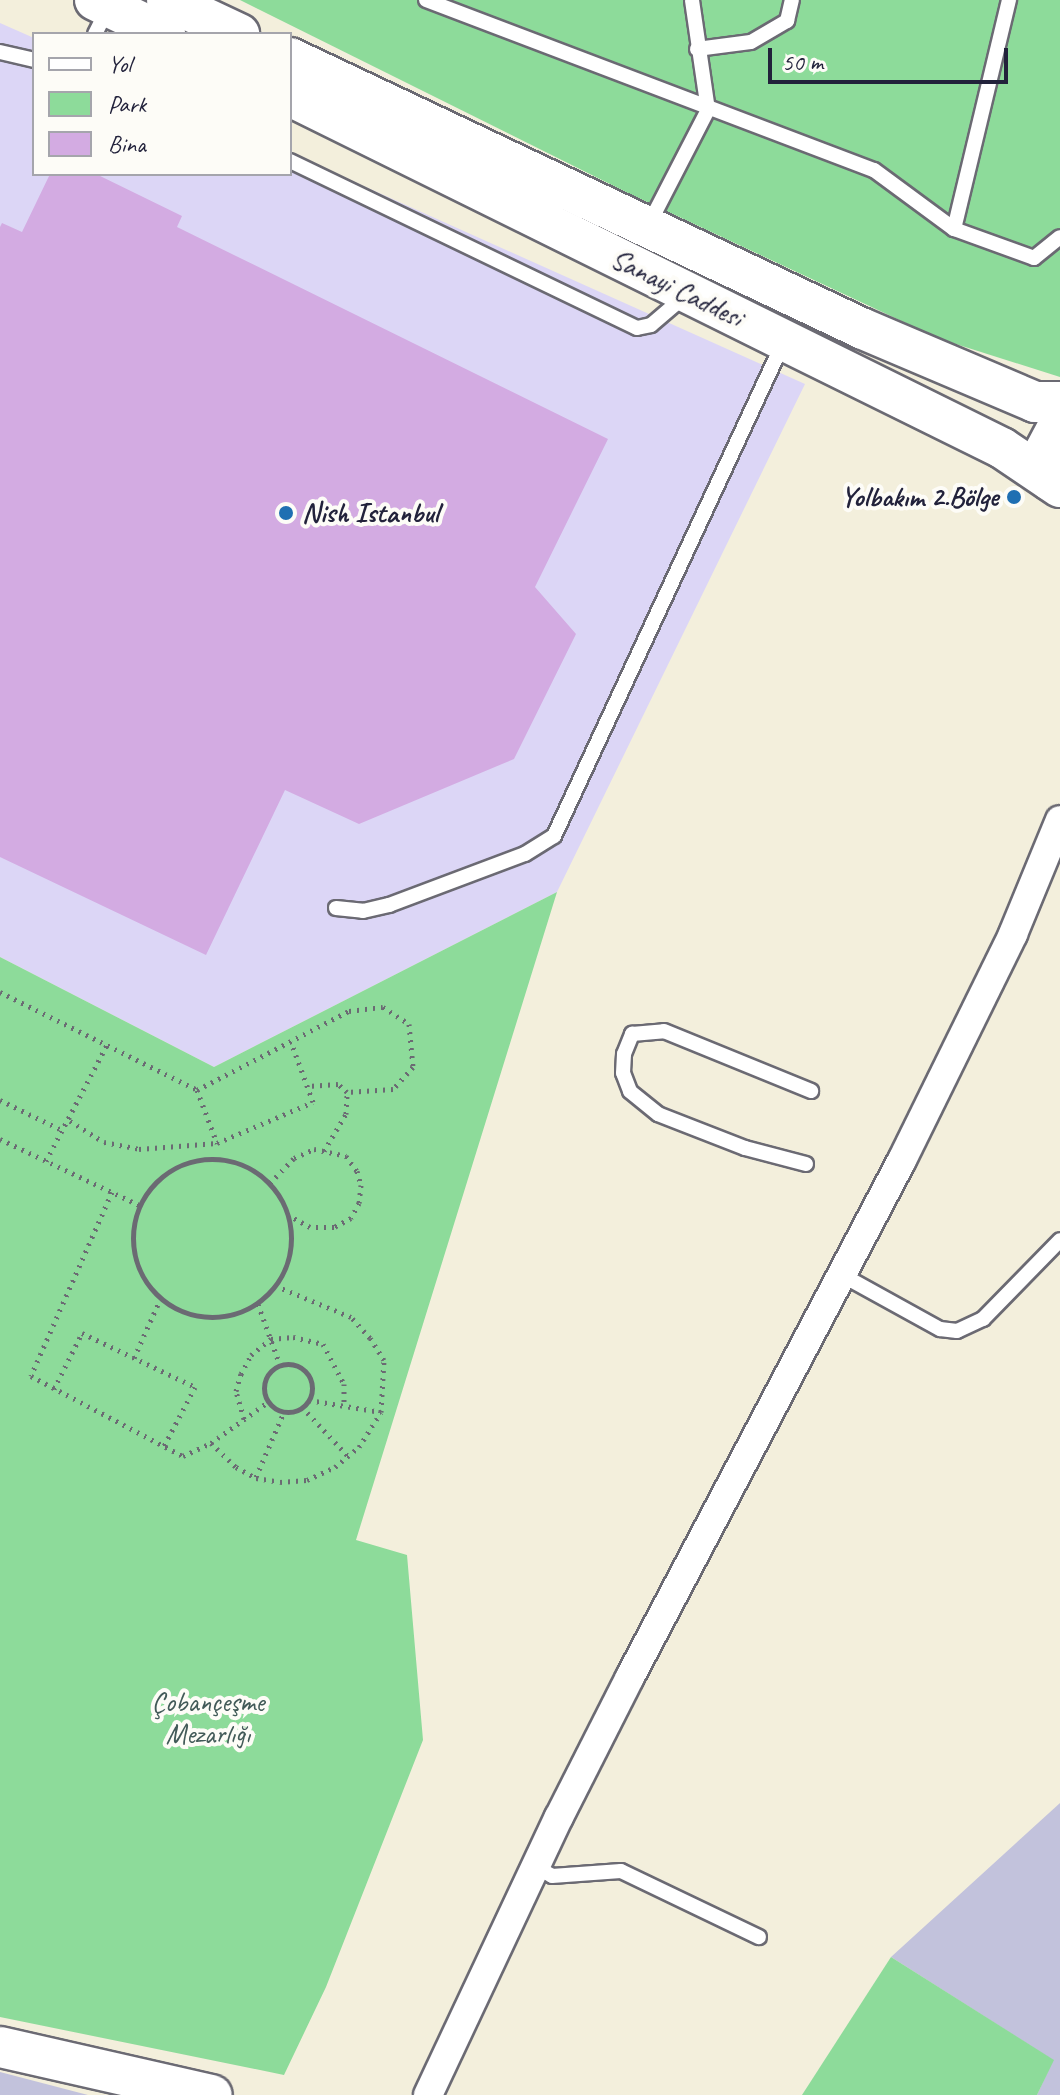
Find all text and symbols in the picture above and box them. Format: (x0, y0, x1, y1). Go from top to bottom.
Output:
legend (32, 32, 292, 176)
scale bar (772, 32, 1012, 82)
text: 50 m (782, 47, 823, 77)
text: Yol (108, 49, 131, 79)
text: Park (108, 89, 146, 119)
text: Bina (108, 129, 146, 159)
street label: Sanayi Caddesi (606, 242, 748, 334)
place label: Yolbakım 2.Bölge (841, 480, 998, 514)
marker: Yolbakım 2.Bölge (1005, 488, 1023, 506)
place label: Nish Istanbul (302, 496, 438, 530)
marker: Nish Istanbul (277, 504, 295, 522)
park label: Çobançeşme Mezarlığı (152, 1685, 264, 1751)

